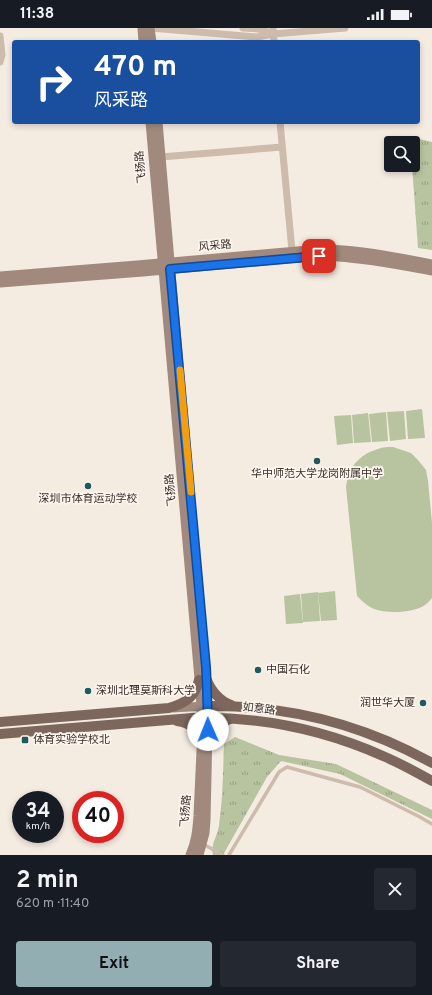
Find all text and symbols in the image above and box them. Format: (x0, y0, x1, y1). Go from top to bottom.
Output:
text: 11:38 (20, 5, 54, 24)
text: 470 m (94, 50, 177, 86)
icon: right (28, 56, 80, 108)
text: 风采路 (94, 90, 148, 113)
map controls (384, 136, 420, 172)
button: search (384, 136, 420, 172)
street label: 飞扬路 (133, 150, 149, 184)
street label: 风采路 (198, 238, 232, 254)
pin (302, 239, 336, 273)
icon: arrive (308, 245, 330, 267)
marker: 华中师范大学龙岗附属中学 (312, 456, 322, 466)
place label: 华中师范大学龙岗附属中学 (251, 467, 383, 481)
street label: 飞扬路 (163, 473, 179, 507)
marker: 深圳市体育运动学校 (83, 481, 93, 491)
place label: 深圳市体育运动学校 (39, 492, 138, 506)
place label: 中国石化 (266, 663, 310, 677)
marker: 中国石化 (253, 665, 263, 675)
place label: 深圳北理莫斯科大学 (96, 684, 195, 698)
marker: 深圳北理莫斯科大学 (83, 686, 93, 696)
place label: 润世华大厦 (360, 696, 415, 710)
marker: 润世华大厦 (418, 698, 428, 708)
street label: 如意路 (242, 700, 276, 718)
position arrow (187, 709, 229, 751)
place label: 体育实验学校北 (33, 733, 110, 747)
marker: 体育实验学校北 (20, 735, 30, 745)
speed limit sign: 40 (72, 791, 124, 843)
street label: 飞扬路 (178, 794, 194, 828)
text: 34 (26, 799, 50, 825)
text: km/h (26, 820, 50, 833)
text: 2 min (16, 866, 79, 896)
button: close (374, 868, 416, 910)
text: 620 m · 11:40 (16, 896, 89, 912)
button: Exit (16, 941, 212, 987)
button: Share (220, 941, 416, 987)

